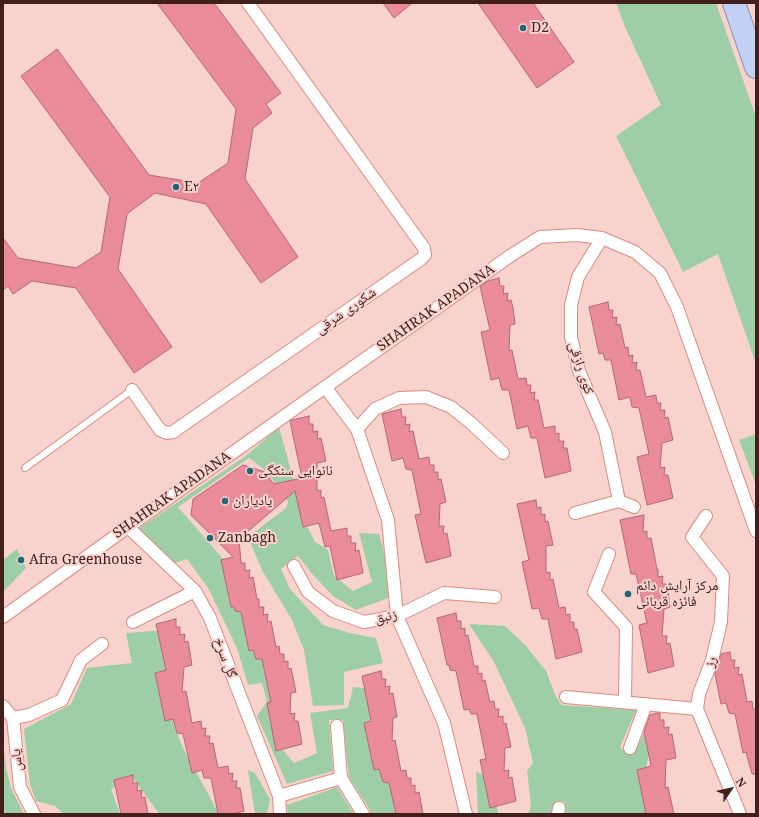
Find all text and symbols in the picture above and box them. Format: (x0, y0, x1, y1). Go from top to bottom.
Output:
place label: D2 (531, 20, 549, 36)
marker: D2 (518, 23, 528, 33)
place label: E۲ (184, 179, 199, 195)
marker: E۲ (171, 182, 181, 192)
street label: SHAHRAK APADANA (374, 261, 498, 355)
street label: شکوری شرقی (312, 284, 380, 338)
street label: کوی رازقی (565, 340, 597, 396)
street label: SHAHRAK APADANA (110, 448, 234, 542)
place label: نانوایی سنکگی (258, 463, 333, 479)
marker: نانوایی سنکگی (245, 466, 255, 476)
place label: یادیاران (233, 493, 272, 509)
marker: یادیاران (220, 496, 230, 506)
place label: Zanbagh (218, 530, 276, 546)
marker: Zanbagh (205, 533, 215, 543)
place label: Afra Greenhouse (29, 552, 142, 568)
marker: Afra Greenhouse (16, 555, 26, 565)
place label: مرکز آرایش دائم فائزه قربانی (636, 578, 718, 610)
marker: مرکز آرایش دائم فائزه قربانی (623, 589, 633, 599)
street label: زنبق (373, 606, 399, 628)
street label: گل سرخ (210, 636, 240, 680)
street label: رز (701, 654, 721, 670)
street label: یاس (7, 748, 27, 772)
north arrow (711, 769, 751, 809)
text: N (733, 774, 750, 790)

